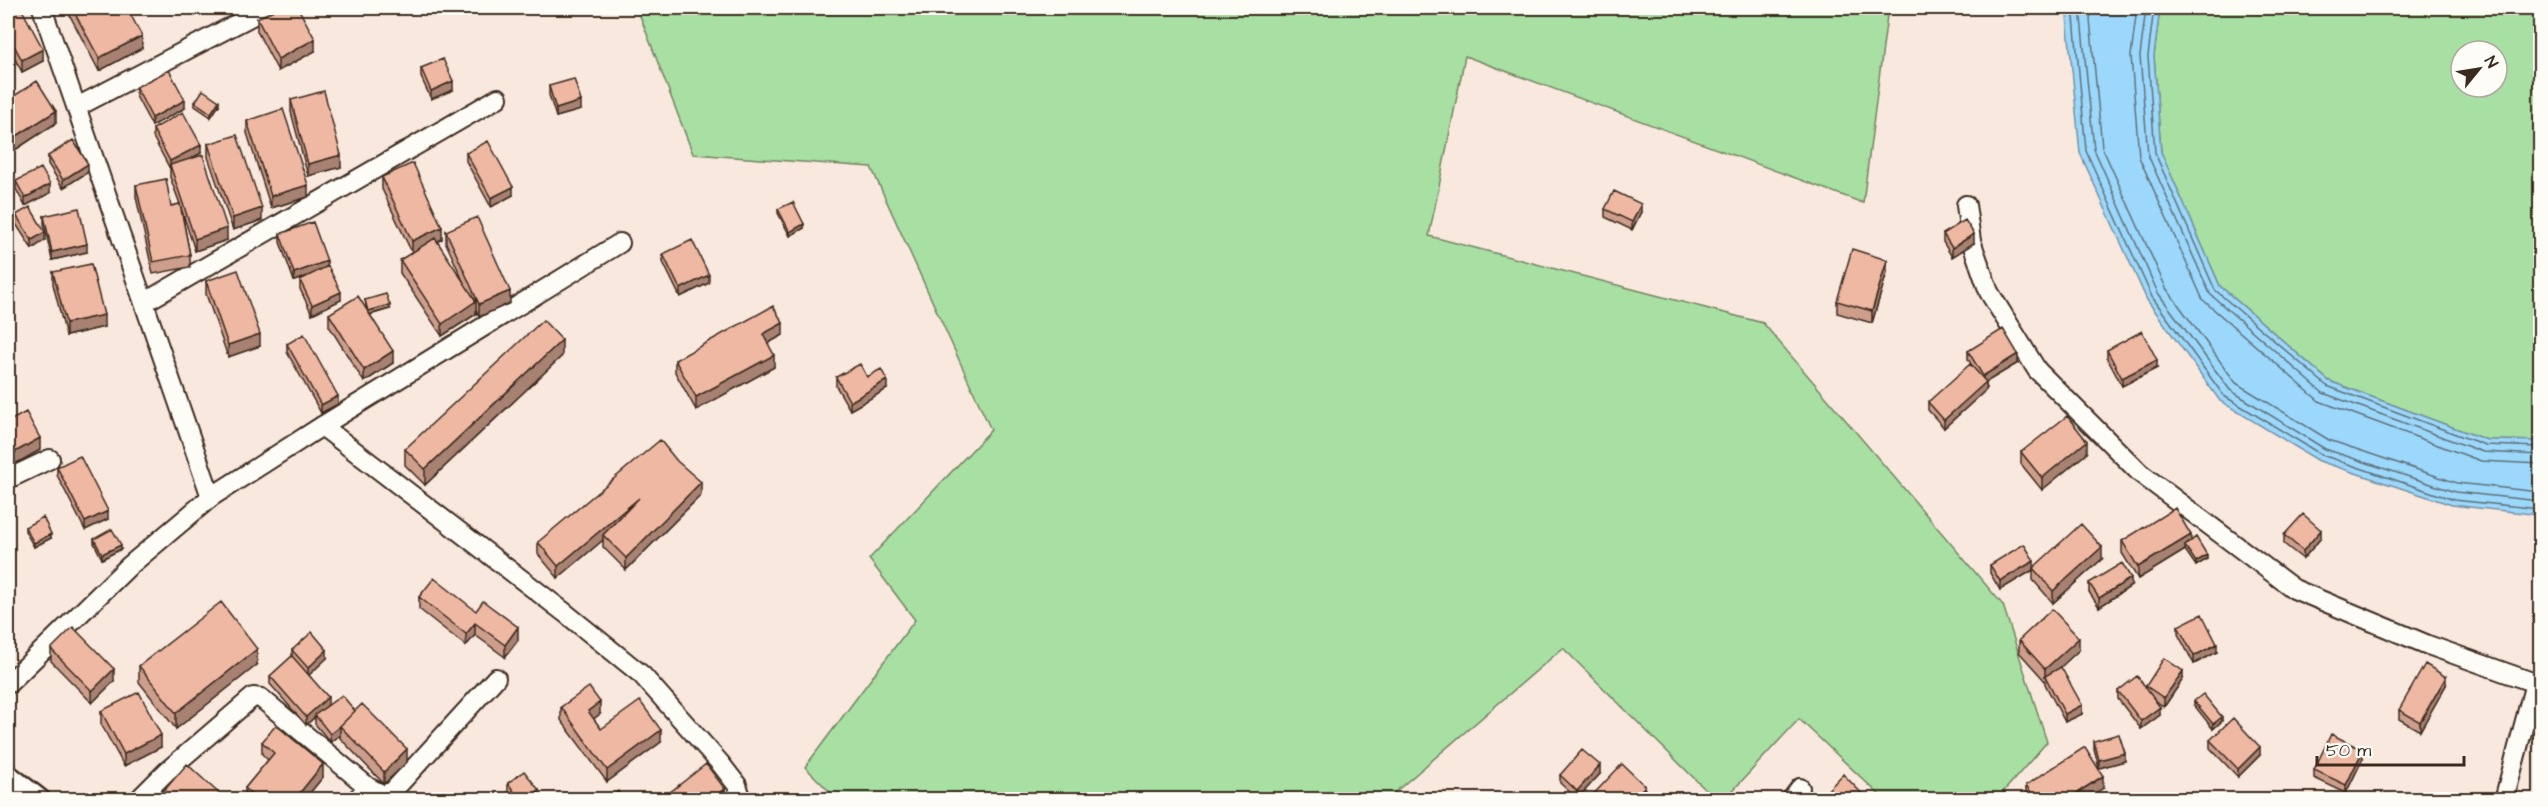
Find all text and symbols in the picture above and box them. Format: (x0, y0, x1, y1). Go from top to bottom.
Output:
north arrow (2449, 39, 2509, 99)
text: N (2479, 52, 2503, 72)
scale bar (2317, 729, 2464, 767)
text: 50 m (2326, 738, 2371, 763)

